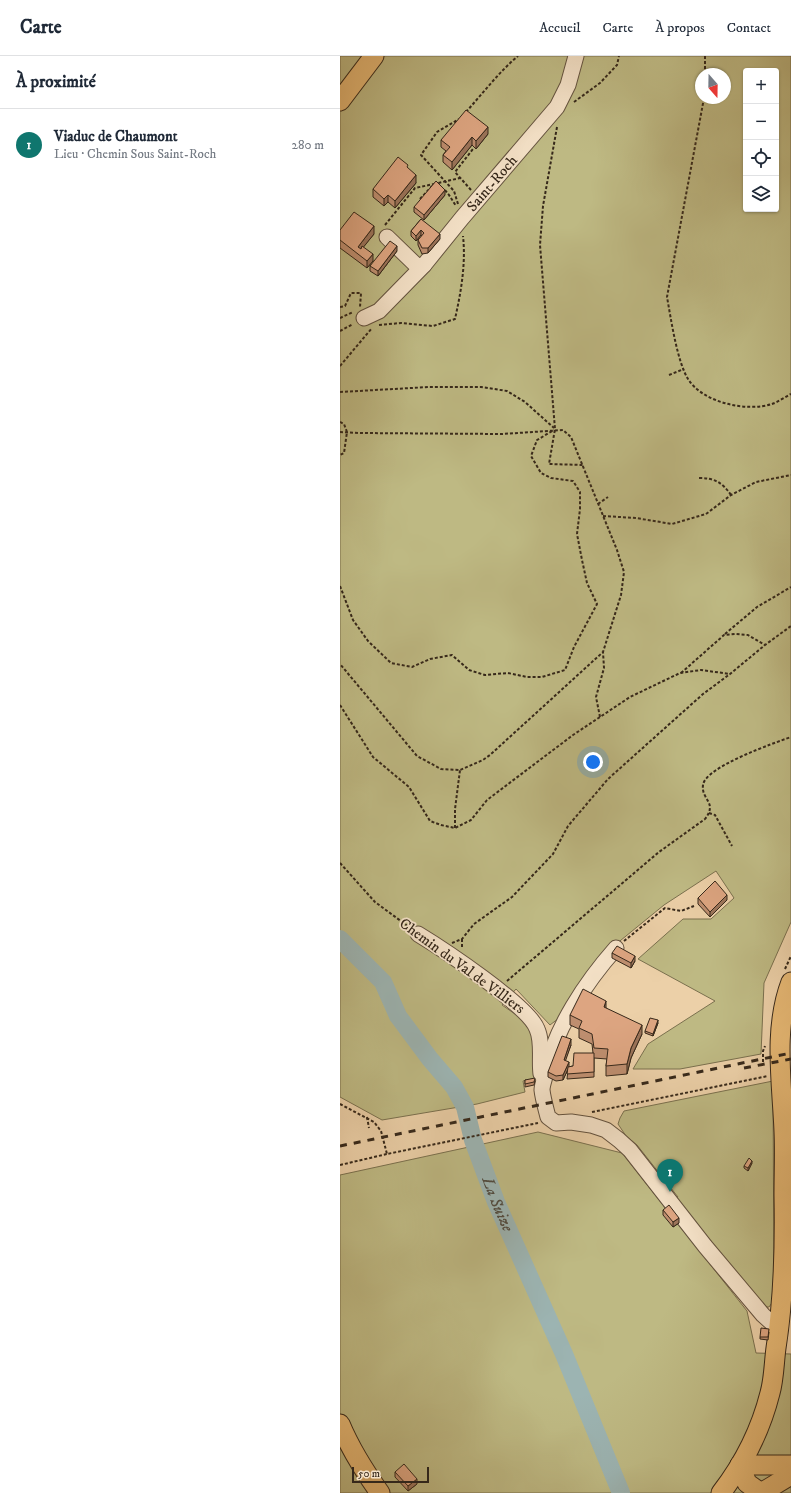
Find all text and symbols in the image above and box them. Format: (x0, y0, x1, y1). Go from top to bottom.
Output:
text: Carte (20, 16, 62, 39)
text: Accueil (539, 19, 581, 37)
text: Carte (603, 19, 633, 37)
text: À propos (655, 19, 705, 37)
text: Contact (727, 19, 771, 37)
north arrow (695, 68, 731, 104)
map controls (743, 68, 779, 212)
button: + (743, 68, 779, 104)
text: À proximité (16, 71, 96, 93)
button: − (743, 104, 779, 140)
text: Viaduc de Chaumont (54, 127, 177, 146)
text: 1 (27, 137, 31, 153)
text: 280 m (292, 137, 324, 153)
button: locate (743, 140, 779, 176)
text: Lieu · Chemin Sous Saint-Roch (54, 146, 216, 162)
street label: Saint-Roch (462, 151, 521, 215)
button: layers (743, 176, 779, 212)
your location (583, 752, 603, 772)
street label: Chemin du Val de Villiers (395, 914, 529, 1018)
pin: 1 (657, 1159, 683, 1192)
water label: La Suize (477, 1173, 518, 1235)
scale bar (352, 1465, 429, 1484)
text: 50 m (358, 1467, 380, 1481)

